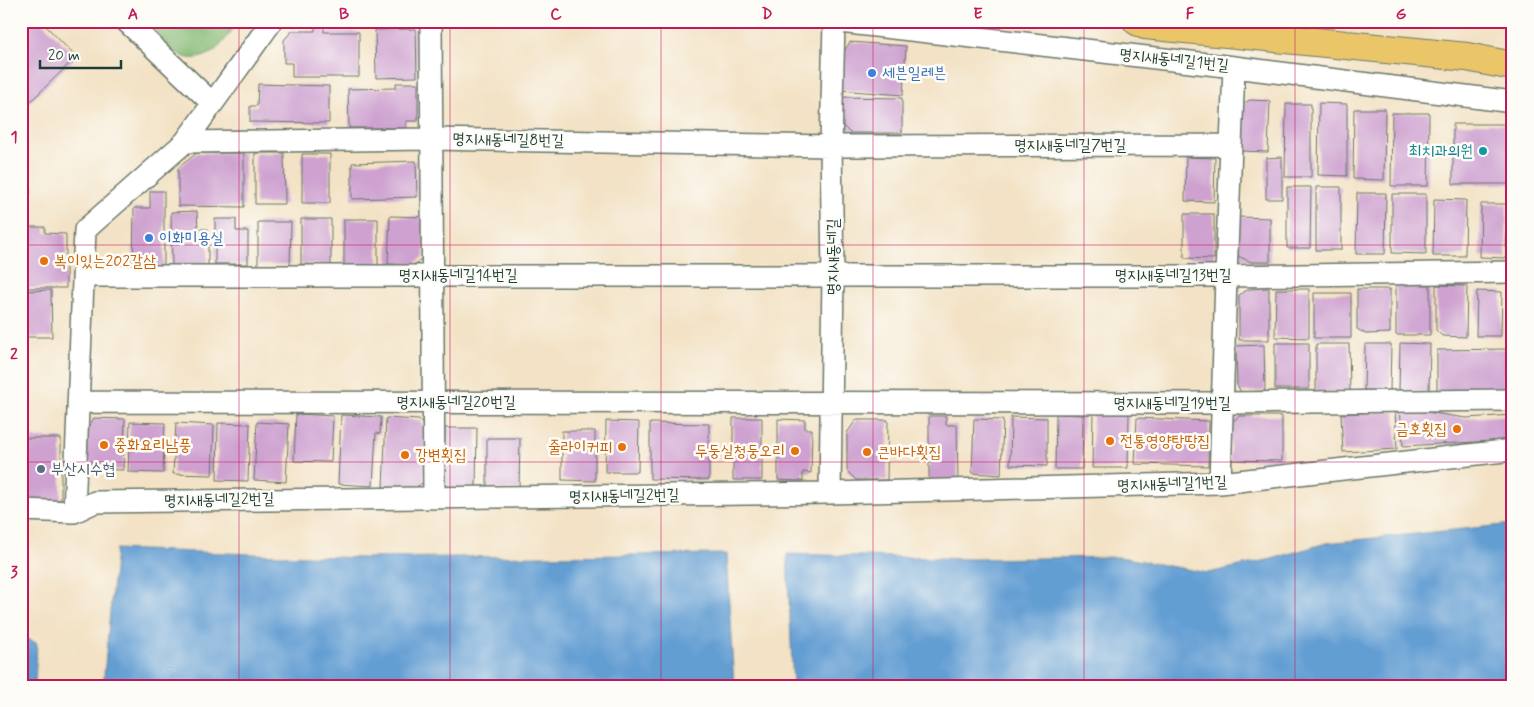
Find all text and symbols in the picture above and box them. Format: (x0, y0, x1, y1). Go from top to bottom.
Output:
text: A (128, 4, 138, 25)
text: B (339, 4, 349, 25)
text: C (550, 4, 562, 25)
text: D (761, 4, 773, 25)
text: E (973, 4, 983, 25)
text: F (1186, 4, 1195, 25)
text: G (1396, 4, 1407, 25)
scale bar (40, 38, 121, 70)
street label: 명지새동네길1번길 (1118, 44, 1230, 76)
text: 20 m (48, 46, 80, 66)
place label: 세븐일레븐 (882, 63, 946, 84)
marker: 세븐일레븐 (866, 67, 878, 79)
text: 1 (10, 127, 18, 148)
street label: 명지새동네길8번길 (452, 129, 564, 151)
street label: 명지새동네길7번길 (1014, 135, 1126, 156)
place label: 최치과의원 (1409, 141, 1473, 162)
marker: 최치과의원 (1477, 145, 1489, 157)
street label: 명지새동네길 (823, 218, 844, 296)
place label: 이화미용실 (159, 228, 224, 249)
marker: 이화미용실 (143, 232, 155, 244)
place label: 복이있는202갈삼 (54, 251, 156, 272)
marker: 복이있는202갈삼 (38, 255, 50, 267)
street label: 명지새동네길14번길 (398, 265, 518, 286)
street label: 명지새동네길13번길 (1114, 265, 1232, 286)
text: 2 (10, 344, 18, 365)
street label: 명지새동네길20번길 (396, 392, 516, 413)
street label: 명지새동네길19번길 (1113, 393, 1231, 414)
place label: 금호횟집 (1396, 419, 1447, 440)
marker: 금호횟집 (1451, 423, 1463, 435)
place label: 전통영양탕땅집 (1120, 431, 1210, 452)
place label: 중화요리남풍 (114, 435, 191, 456)
marker: 전통영양탕땅집 (1104, 435, 1116, 447)
place label: 줄라이커피 (548, 437, 612, 458)
marker: 중화요리남풍 (98, 439, 110, 451)
marker: 줄라이커피 (616, 441, 628, 453)
place label: 두둥실청둥오리 (695, 441, 785, 462)
place label: 큰바다횟집 (877, 442, 941, 463)
place label: 강변횟집 (415, 445, 467, 466)
marker: 두둥실청둥오리 (789, 445, 801, 457)
marker: 큰바다횟집 (861, 446, 873, 458)
marker: 강변횟집 (399, 449, 411, 461)
place label: 부산시수협 (51, 459, 115, 480)
marker: 부산시수협 (35, 463, 47, 475)
street label: 명지새동네길1번길 (1117, 472, 1228, 496)
street label: 명지새동네길2번길 (568, 485, 680, 507)
street label: 명지새동네길2번길 (163, 489, 275, 511)
text: 3 (10, 562, 18, 583)

